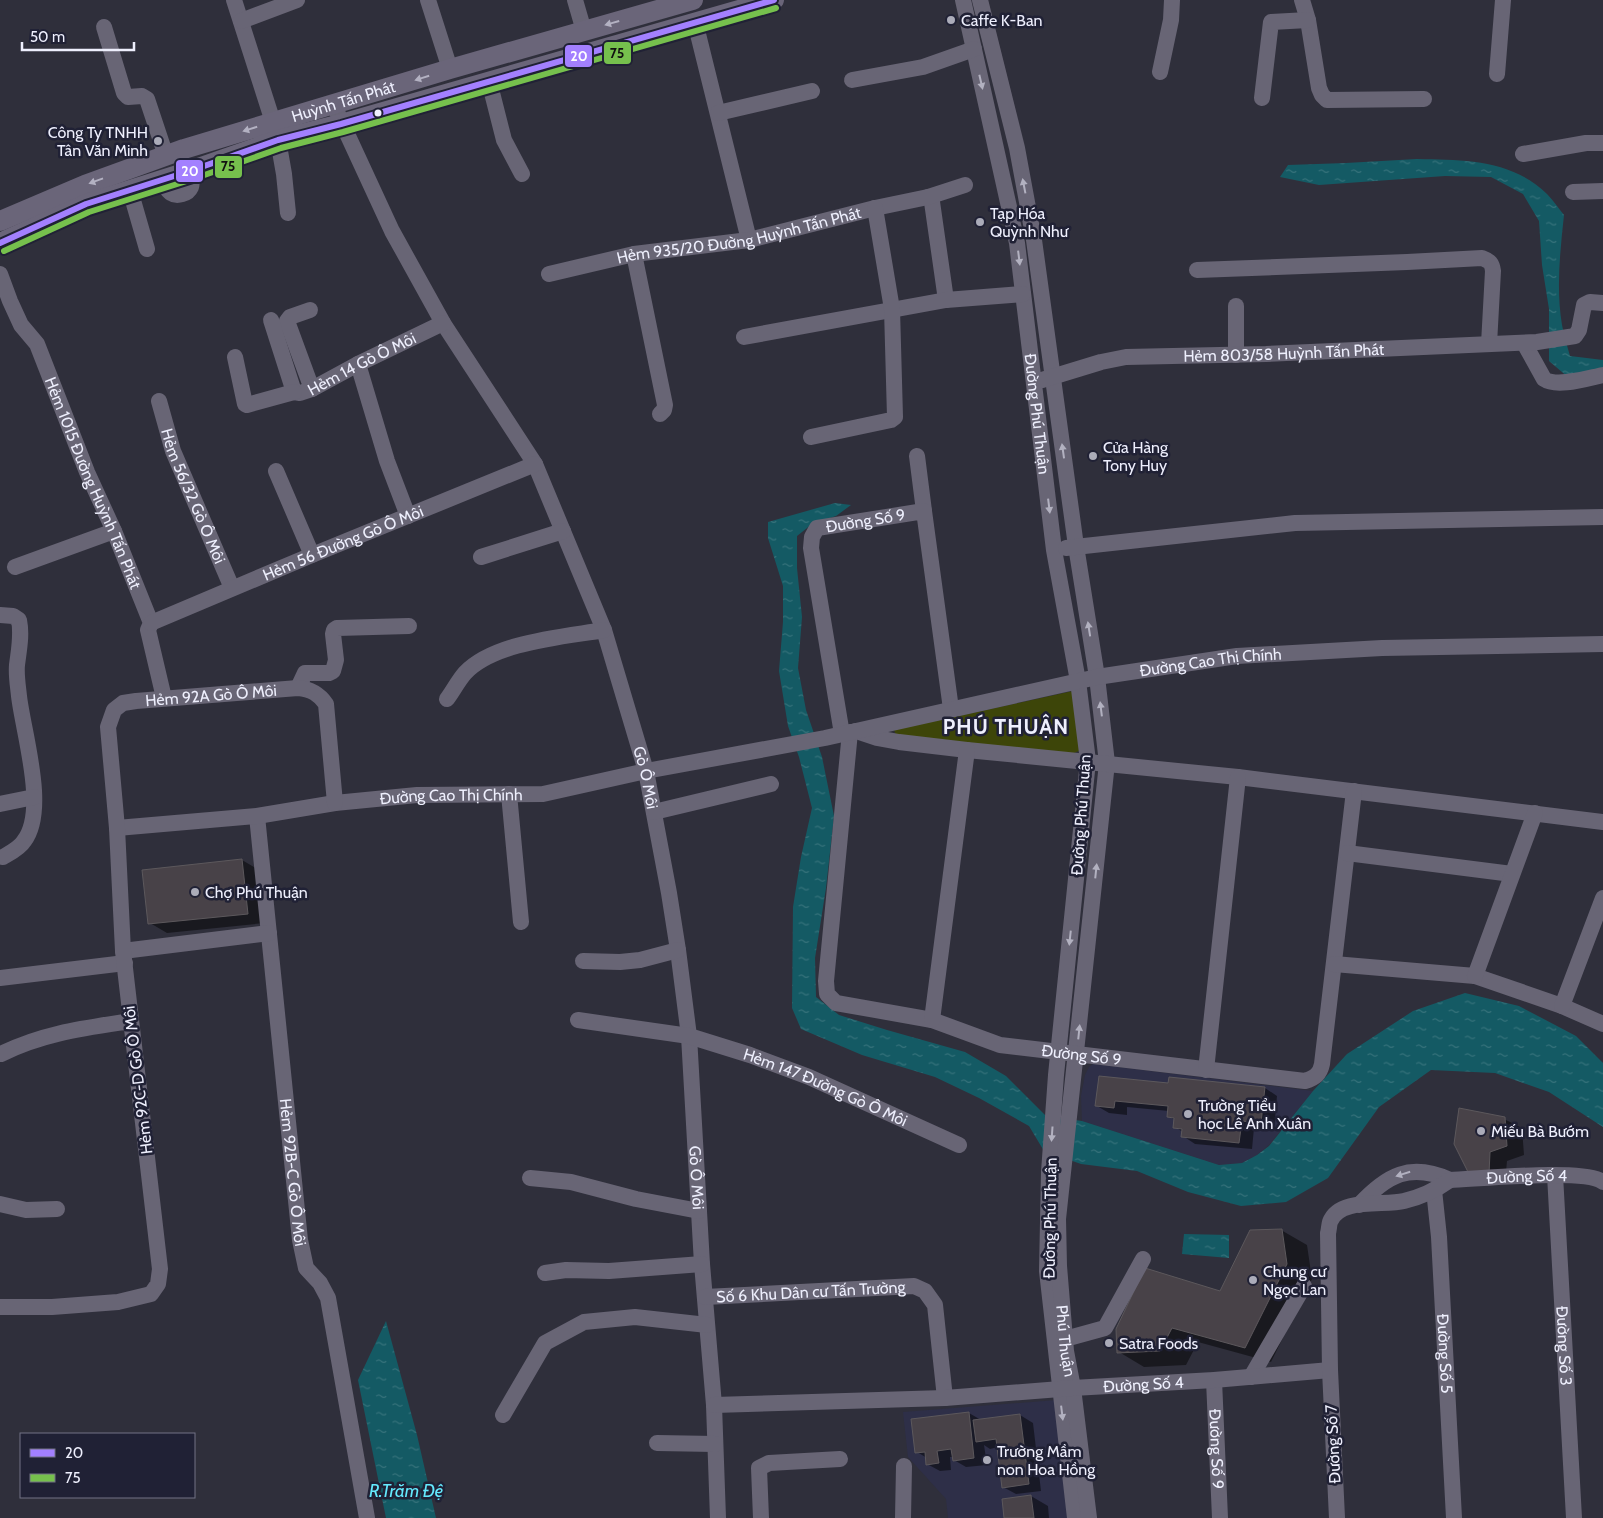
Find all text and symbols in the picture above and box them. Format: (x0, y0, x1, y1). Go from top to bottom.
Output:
place label: Caffe K-Ban (961, 11, 1043, 30)
marker: Caffe K-Ban (945, 14, 957, 26)
one-way arrow (604, 19, 619, 27)
scale bar (22, 20, 135, 52)
text: 50 m (30, 28, 65, 46)
line badge: 75 (603, 41, 632, 65)
line badge: 20 (564, 44, 593, 68)
text: 75 (610, 44, 624, 62)
text: 20 (570, 47, 588, 65)
one-way arrow (415, 74, 430, 82)
one-way arrow (977, 74, 985, 89)
street label: Huỳnh Tấn Phát (289, 76, 398, 126)
unlabelled marker (373, 108, 383, 118)
place label: Công Ty TNHH Tân Văn Minh (48, 123, 148, 160)
one-way arrow (242, 126, 257, 134)
marker: Công Ty TNHH Tân Văn Minh (152, 135, 164, 147)
line badge: 75 (214, 155, 243, 179)
text: 75 (221, 157, 235, 175)
line badge: 20 (175, 159, 204, 183)
text: 20 (181, 162, 199, 180)
one-way arrow (88, 177, 103, 185)
one-way arrow (1020, 177, 1028, 193)
street label: Hẻm 935/20 Đường Huỳnh Tấn Phát (615, 202, 863, 267)
place label: Tạp Hóa Quỳnh Như (990, 204, 1070, 241)
marker: Tạp Hóa Quỳnh Như (974, 216, 986, 228)
one-way arrow (1015, 250, 1023, 266)
street label: Hẻm 14 Gò Ô Môi (304, 328, 419, 399)
street label: Hẻm 803/58 Huỳnh Tấn Phát (1183, 339, 1385, 365)
street label: Đường Phú Thuận (1021, 352, 1054, 475)
street label: Hẻm 1015 Đường Huỳnh Tấn Phát (41, 374, 146, 592)
street label: Hẻm 56/32 Gò Ô Môi (158, 426, 230, 566)
place label: Cửa Hàng Tony Huy (1103, 438, 1169, 475)
one-way arrow (1058, 442, 1066, 458)
marker: Cửa Hàng Tony Huy (1087, 450, 1099, 462)
one-way arrow (1045, 498, 1053, 514)
street label: Hẻm 56 Đường Gò Ô Môi (260, 501, 426, 584)
street label: Đường Số 9 (824, 505, 907, 536)
one-way arrow (1084, 620, 1092, 636)
street label: Đường Cao Thị Chính (1138, 644, 1282, 680)
street label: Hẻm 92A Gò Ô Môi (144, 680, 278, 710)
one-way arrow (1097, 701, 1105, 717)
district label: PHÚ THUẬN (943, 713, 1069, 739)
street label: Gò Ô Môi (630, 744, 662, 811)
street label: Đường Phú Thuận (1067, 754, 1095, 876)
street label: Đường Cao Thị Chính (379, 785, 523, 808)
one-way arrow (1092, 862, 1100, 878)
place label: Chợ Phú Thuận (205, 883, 308, 902)
marker: Chợ Phú Thuận (189, 886, 201, 898)
one-way arrow (1066, 930, 1074, 946)
street label: Hẻm 92C-D Gò Ô Môi (119, 1005, 157, 1155)
one-way arrow (1075, 1024, 1083, 1040)
street label: Đường Số 9 (1041, 1040, 1123, 1069)
street label: Hẻm 147 Đường Gò Ô Môi (741, 1044, 911, 1130)
place label: Trường Tiểu học Lê Anh Xuân (1198, 1096, 1311, 1133)
street label: Hẻm 92B-C Gò Ô Môi (276, 1097, 311, 1248)
marker: Trường Tiểu học Lê Anh Xuân (1182, 1108, 1194, 1120)
place label: Miếu Bà Bướm (1491, 1122, 1589, 1141)
marker: Miếu Bà Bướm (1475, 1125, 1487, 1137)
one-way arrow (1047, 1126, 1055, 1142)
street label: Gò Ô Môi (686, 1145, 708, 1210)
street label: Đường Phú Thuận (1039, 1157, 1061, 1279)
street label: Đường Số 4 (1486, 1165, 1567, 1187)
one-way arrow (1396, 1170, 1411, 1178)
place label: Chung cư Ngọc Lan (1263, 1262, 1328, 1299)
marker: Chung cư Ngọc Lan (1247, 1274, 1259, 1286)
street label: Số 6 Khu Dân cư Tấn Trường (716, 1277, 907, 1306)
street label: Phú Thuận (1053, 1304, 1080, 1378)
street label: Đường Số 3 (1553, 1305, 1576, 1386)
street label: Đường Số 5 (1434, 1313, 1457, 1394)
place label: Satra Foods (1119, 1334, 1199, 1353)
marker: Satra Foods (1103, 1337, 1115, 1349)
street label: Đường Số 4 (1103, 1372, 1184, 1396)
street label: Đường Số 7 (1321, 1404, 1345, 1484)
one-way arrow (1058, 1405, 1066, 1421)
street label: Đường Số 9 (1206, 1408, 1228, 1489)
legend (20, 1433, 195, 1498)
place label: Trường Mầm non Hoa Hồng (997, 1442, 1096, 1479)
text: 20 (65, 1444, 83, 1462)
marker: Trường Mầm non Hoa Hồng (981, 1454, 993, 1466)
text: 75 (65, 1469, 81, 1487)
water label: R.Trăm Đệ (369, 1480, 444, 1502)

